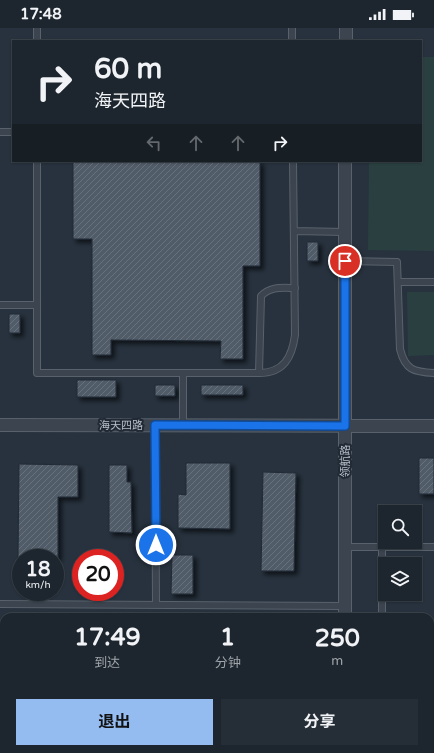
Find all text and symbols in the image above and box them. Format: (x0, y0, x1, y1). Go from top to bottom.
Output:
text: 17:48 (20, 5, 62, 23)
text: 60 m (94, 52, 162, 86)
icon: right (28, 56, 80, 108)
text: 海天四路 (94, 90, 166, 112)
icon: left (143, 132, 165, 154)
icon: ahead (185, 132, 207, 154)
icon: ahead (227, 132, 249, 154)
icon: right (269, 132, 291, 154)
pin (328, 244, 362, 278)
icon: arrive (334, 250, 356, 272)
street label: 海天四路 (99, 419, 143, 432)
street label: 领航路 (339, 445, 352, 478)
map controls (378, 505, 422, 601)
button: search (378, 505, 422, 549)
position arrow (135, 524, 177, 566)
speed limit sign: 20 (72, 549, 124, 601)
button: layers (378, 557, 422, 601)
text: 18 (25, 558, 51, 582)
text: km/h (25, 579, 51, 591)
text: 17:49 (74, 623, 141, 652)
text: 1 (220, 623, 235, 652)
text: 250 (315, 624, 360, 653)
text: m (331, 653, 343, 669)
text: 到达 (94, 655, 120, 671)
text: 分钟 (215, 655, 241, 671)
button: 退出 (16, 699, 213, 745)
button: 分享 (221, 699, 418, 745)

